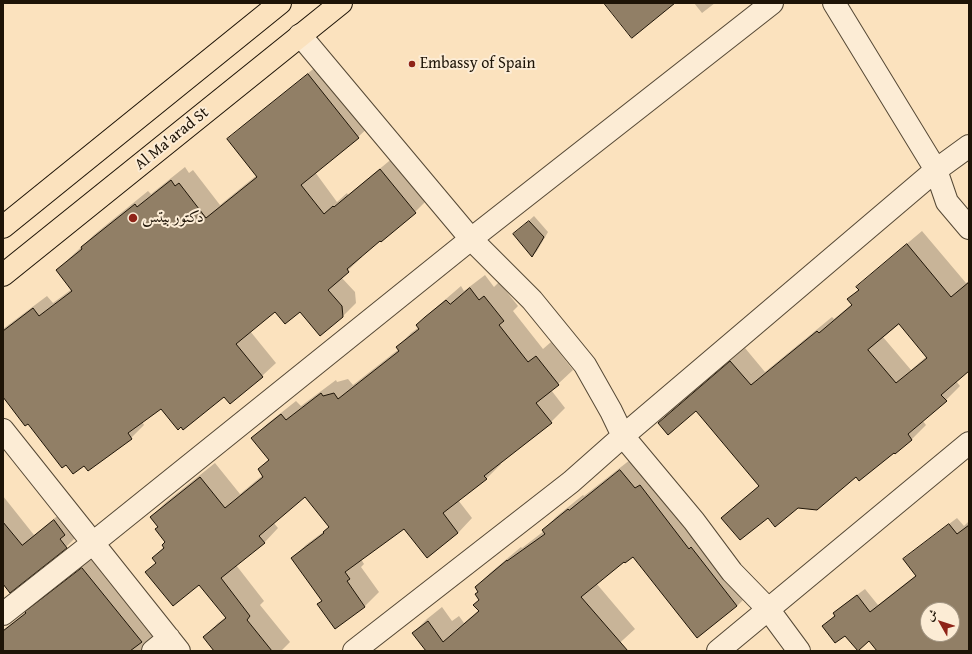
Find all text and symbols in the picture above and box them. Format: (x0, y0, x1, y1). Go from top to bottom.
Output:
place label: Embassy of Spain (420, 54, 536, 74)
marker: Embassy of Spain (407, 59, 417, 69)
street label: Al Ma'arad St (131, 103, 213, 175)
place label: دكتور بيتس (142, 208, 204, 228)
marker: دكتور بيتس (127, 212, 139, 224)
north arrow (920, 602, 960, 642)
text: ش (922, 606, 941, 624)

